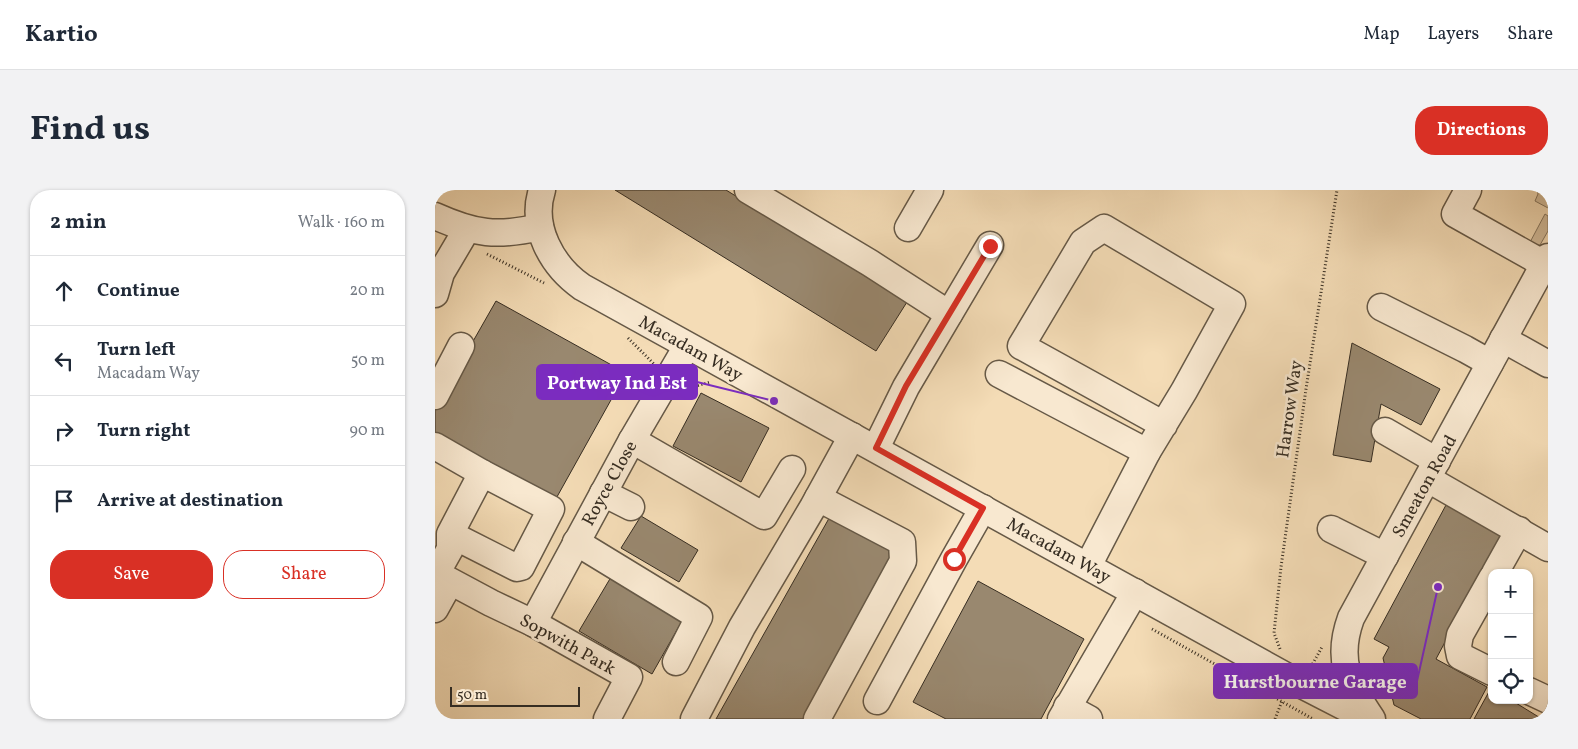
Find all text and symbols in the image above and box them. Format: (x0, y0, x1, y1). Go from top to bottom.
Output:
text: Kartio (25, 18, 98, 52)
text: Map (1363, 22, 1399, 47)
text: Layers (1427, 22, 1479, 47)
text: Share (1507, 22, 1553, 47)
text: Find us (30, 106, 150, 154)
button: Directions (1415, 106, 1548, 155)
text: 2 min (50, 208, 107, 237)
text: Walk · 160 m (298, 212, 385, 234)
route end (979, 235, 1002, 258)
icon: ahead (50, 277, 78, 305)
text: Continue (97, 278, 180, 304)
text: 20 m (350, 280, 385, 302)
street label: Macadam Way (634, 310, 747, 388)
text: Turn left (97, 337, 176, 363)
icon: left (50, 347, 78, 375)
text: 50 m (351, 350, 385, 372)
street label: Harrow Way (1271, 358, 1310, 460)
text: Macadam Way (97, 363, 200, 385)
callout: Portway Ind Est (537, 365, 697, 399)
text: Portway Ind Est (547, 371, 687, 397)
icon: right (50, 417, 78, 445)
text: Turn right (97, 418, 190, 444)
text: 90 m (349, 420, 385, 442)
street label: Smeaton Road (1387, 431, 1464, 543)
street label: Royce Close (577, 437, 644, 531)
icon: arrive (50, 487, 78, 515)
text: Arrive at destination (97, 488, 283, 514)
street label: Macadam Way (1002, 512, 1115, 590)
route start (943, 548, 966, 571)
button: Save (50, 550, 213, 599)
button: Share (223, 550, 385, 599)
map controls (1488, 569, 1533, 704)
button: + (1488, 569, 1533, 614)
street label: Sopwith Park (515, 609, 620, 682)
button: − (1488, 614, 1533, 659)
button: locate (1488, 659, 1533, 704)
callout: Hurstbourne Garage (1214, 664, 1417, 698)
text: Hurstbourne Garage (1223, 670, 1407, 696)
scale bar (450, 684, 580, 707)
text: 50 m (457, 686, 487, 705)

